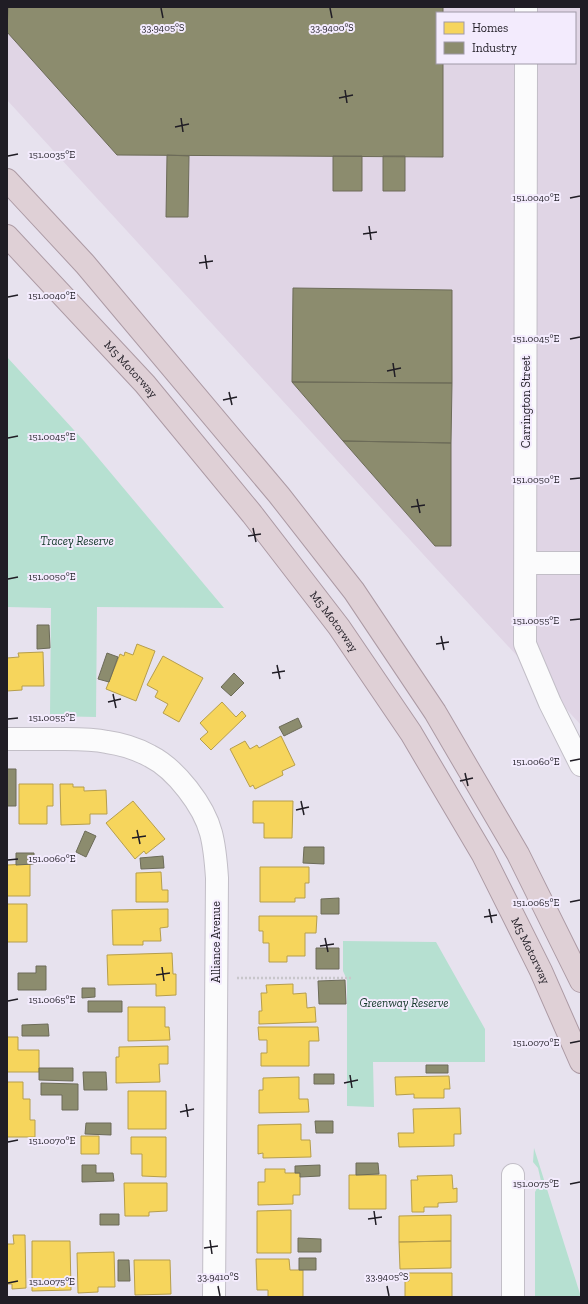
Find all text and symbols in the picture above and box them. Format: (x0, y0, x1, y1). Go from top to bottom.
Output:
legend (436, 12, 576, 64)
text: Homes (472, 21, 508, 35)
text: 33.9405°S (142, 22, 184, 34)
text: 33.9400°S (310, 22, 354, 34)
text: Industry (472, 41, 518, 55)
text: 151.0035°E (29, 149, 75, 161)
text: 151.0040°E (512, 192, 560, 204)
text: 151.0040°E (28, 290, 76, 302)
text: 151.0045°E (513, 333, 559, 345)
street label: M5 Motorway (101, 338, 161, 401)
street label: Carrington Street (519, 355, 533, 448)
text: 151.0045°E (29, 431, 75, 443)
text: 151.0050°E (512, 474, 560, 486)
park label: Tracey Reserve (40, 534, 114, 548)
text: 151.0050°E (28, 571, 76, 583)
street label: M5 Motorway (307, 588, 362, 656)
text: 151.0055°E (513, 615, 559, 627)
text: 151.0055°E (29, 712, 75, 724)
text: 151.0060°E (512, 756, 560, 768)
text: 151.0060°E (28, 853, 76, 865)
text: 151.0065°E (513, 897, 559, 909)
street label: Alliance Avenue (209, 901, 223, 983)
street label: M5 Motorway (508, 915, 553, 987)
text: 151.0065°E (29, 994, 75, 1006)
park label: Greenway Reserve (359, 996, 449, 1010)
text: 151.0070°E (513, 1037, 559, 1049)
text: 151.0070°E (29, 1135, 75, 1147)
text: 151.0075°E (513, 1178, 559, 1190)
text: 33.9410°S (197, 1271, 239, 1283)
text: 33.9405°S (366, 1271, 408, 1283)
text: 151.0075°E (29, 1276, 75, 1288)

